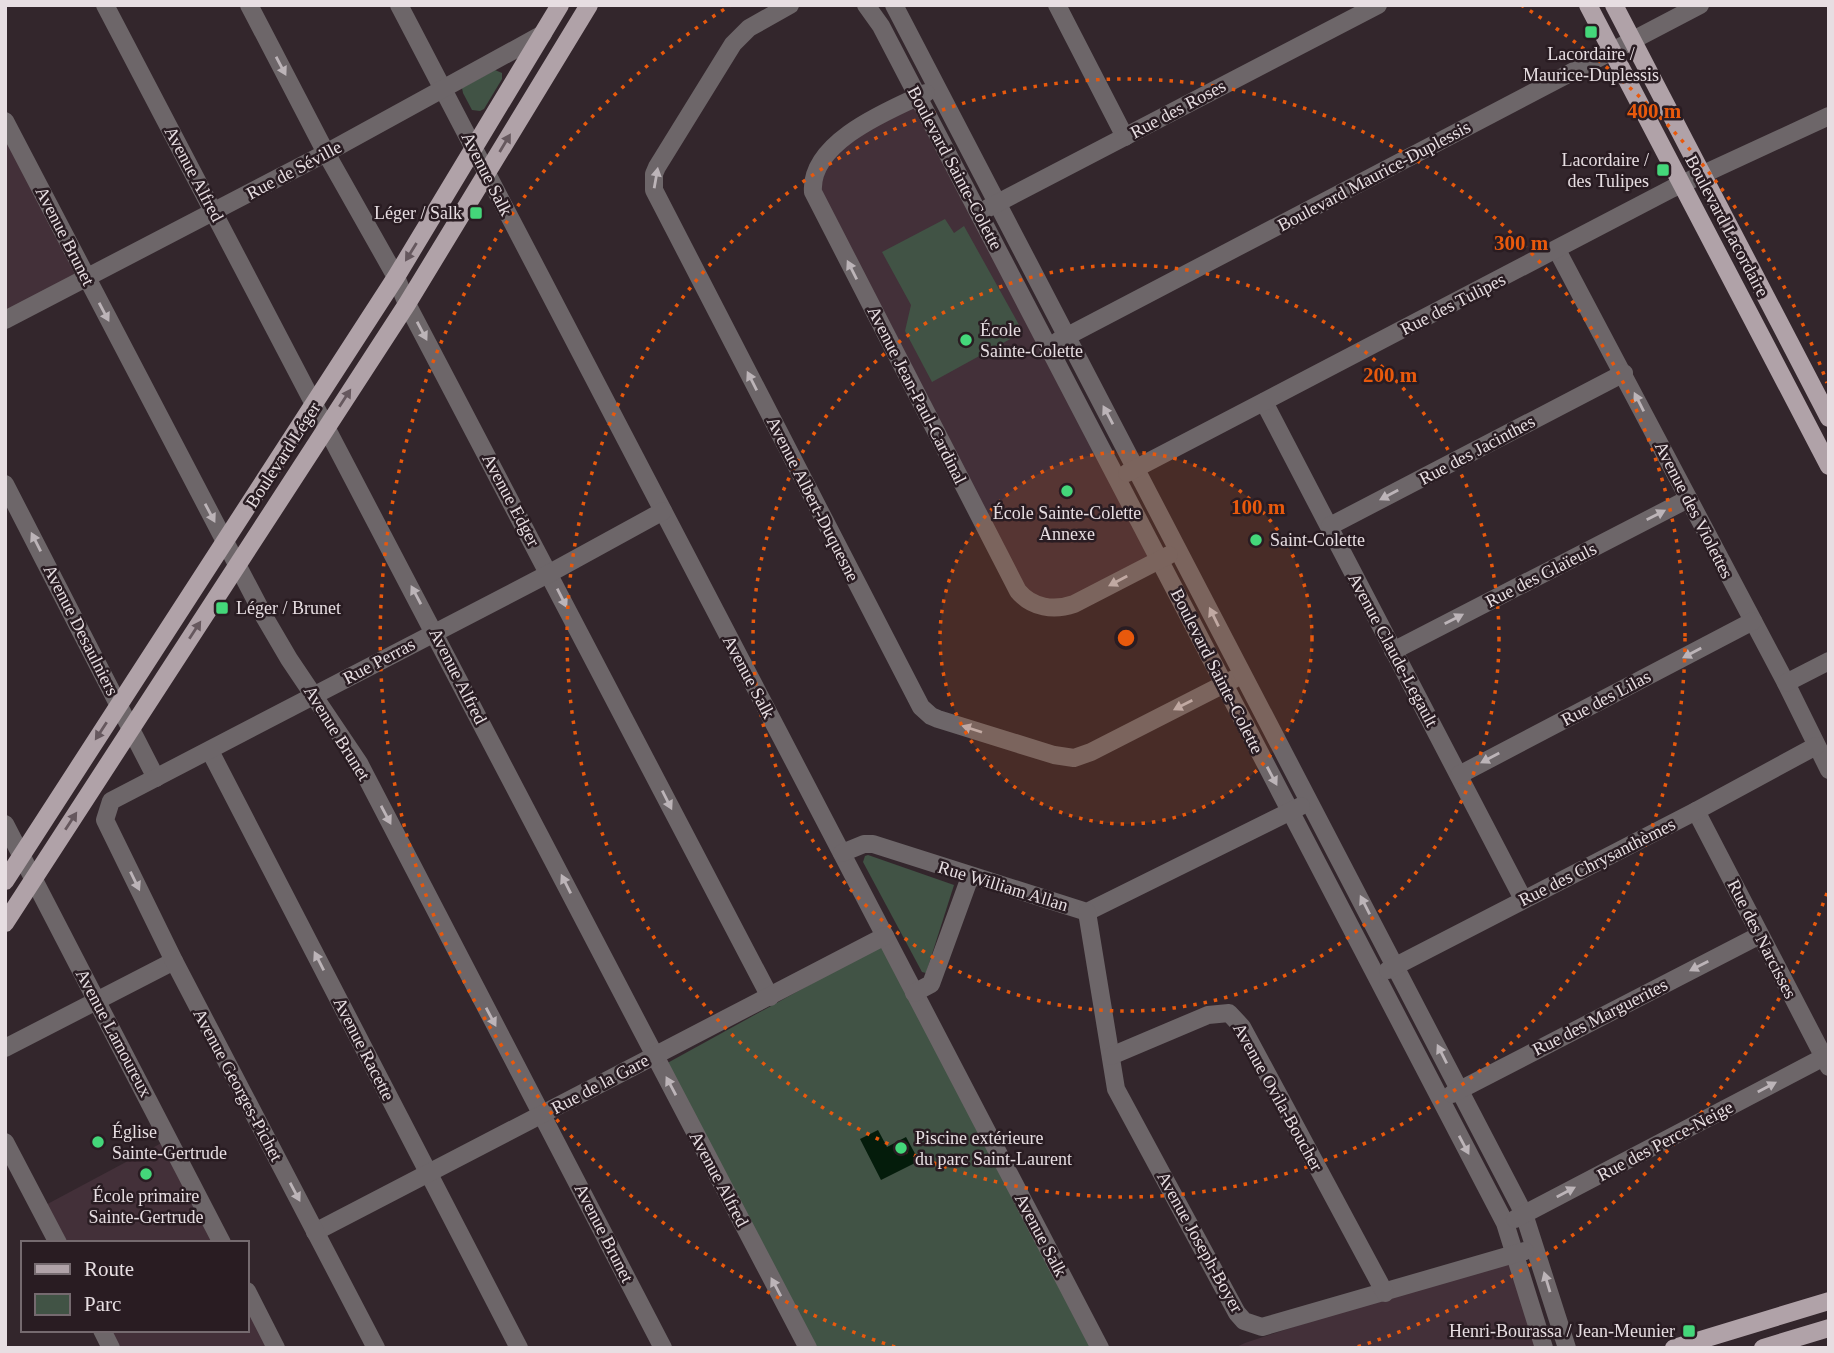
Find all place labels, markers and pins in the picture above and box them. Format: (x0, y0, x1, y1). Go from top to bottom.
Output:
marker: Lacordaire / Maurice-Duplessis (1583, 24, 1599, 40)
place label: Lacordaire / Maurice-Duplessis (1523, 44, 1659, 85)
place label: Lacordaire / des Tulipes (1562, 150, 1649, 191)
marker: Lacordaire / des Tulipes (1655, 162, 1671, 178)
place label: Léger / Salk (374, 203, 462, 223)
marker: Léger / Salk (468, 205, 484, 221)
place label: École Sainte-Colette (980, 319, 1083, 361)
marker: École Sainte-Colette (958, 332, 974, 348)
marker: École Sainte-Colette Annexe (1059, 483, 1075, 499)
place label: École Sainte-Colette Annexe (993, 502, 1141, 544)
place label: Saint-Colette (1270, 530, 1365, 550)
marker: Saint-Colette (1248, 532, 1264, 548)
place label: Léger / Brunet (236, 598, 341, 618)
marker: Léger / Brunet (214, 600, 230, 616)
centre of rings (1114, 626, 1138, 650)
place label: Église Sainte-Gertrude (112, 1121, 227, 1163)
place label: Piscine extérieure du parc Saint-Laurent (915, 1128, 1072, 1169)
marker: Église Sainte-Gertrude (90, 1134, 106, 1150)
marker: Piscine extérieure du parc Saint-Laurent (893, 1140, 909, 1156)
marker: École primaire Sainte-Gertrude (138, 1166, 154, 1182)
place label: École primaire Sainte-Gertrude (89, 1185, 203, 1227)
place label: Henri-Bourassa / Jean-Meunier (1449, 1321, 1675, 1341)
marker: Henri-Bourassa / Jean-Meunier (1681, 1323, 1697, 1339)

